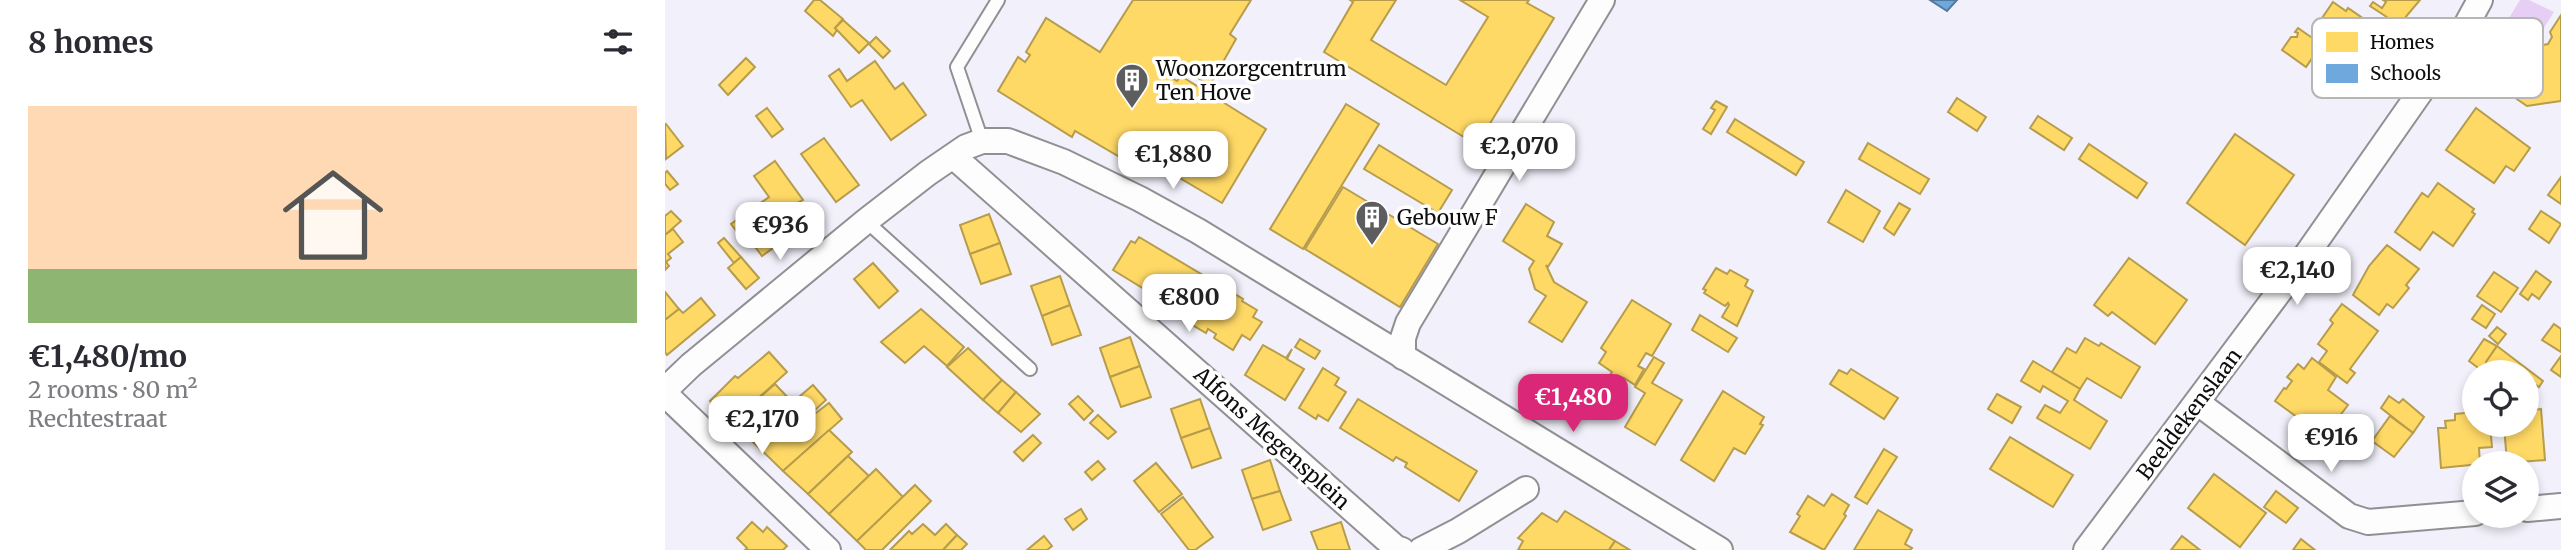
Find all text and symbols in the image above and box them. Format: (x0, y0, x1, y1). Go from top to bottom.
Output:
legend (2312, 18, 2543, 98)
text: 8 homes (28, 23, 154, 61)
icon: filters (599, 23, 637, 61)
text: Homes (2370, 30, 2434, 54)
place label: Woonzorgcentrum Ten Hove (1155, 55, 1347, 106)
building icon: Woonzorgcentrum Ten Hove (1113, 61, 1151, 110)
text: Schools (2370, 61, 2441, 85)
pin: €2,070 (1462, 124, 1576, 183)
text: €2,070 (1479, 131, 1559, 160)
pin: €1,880 (1116, 132, 1230, 191)
text: €1,880 (1134, 139, 1212, 168)
icon: home (270, 152, 396, 278)
building icon: Gebouw F (1353, 198, 1391, 247)
pin: €936 (739, 202, 821, 262)
place label: Gebouw F (1397, 204, 1498, 231)
text: €936 (751, 210, 809, 239)
pin: €2,140 (2240, 247, 2354, 307)
text: €2,140 (2259, 255, 2335, 284)
pin: €800 (1148, 274, 1230, 334)
text: €800 (1158, 282, 1220, 311)
text: €1,480/mo (28, 337, 187, 375)
street label: Beeldekenslaan (2131, 343, 2247, 485)
street label: Alfons Megensplein (1188, 360, 1356, 515)
map controls (2462, 360, 2539, 528)
button: locate (2462, 360, 2539, 437)
pin: €1,480 (1516, 374, 1630, 434)
text: 2 rooms · 80 m² (28, 375, 197, 404)
text: €1,480 (1534, 382, 1612, 411)
pin: €2,170 (705, 396, 819, 456)
text: Rechtestraat (28, 404, 167, 433)
text: €2,170 (725, 404, 799, 433)
pin: €916 (2290, 414, 2372, 474)
text: €916 (2304, 422, 2358, 451)
button: layers (2462, 451, 2539, 528)

